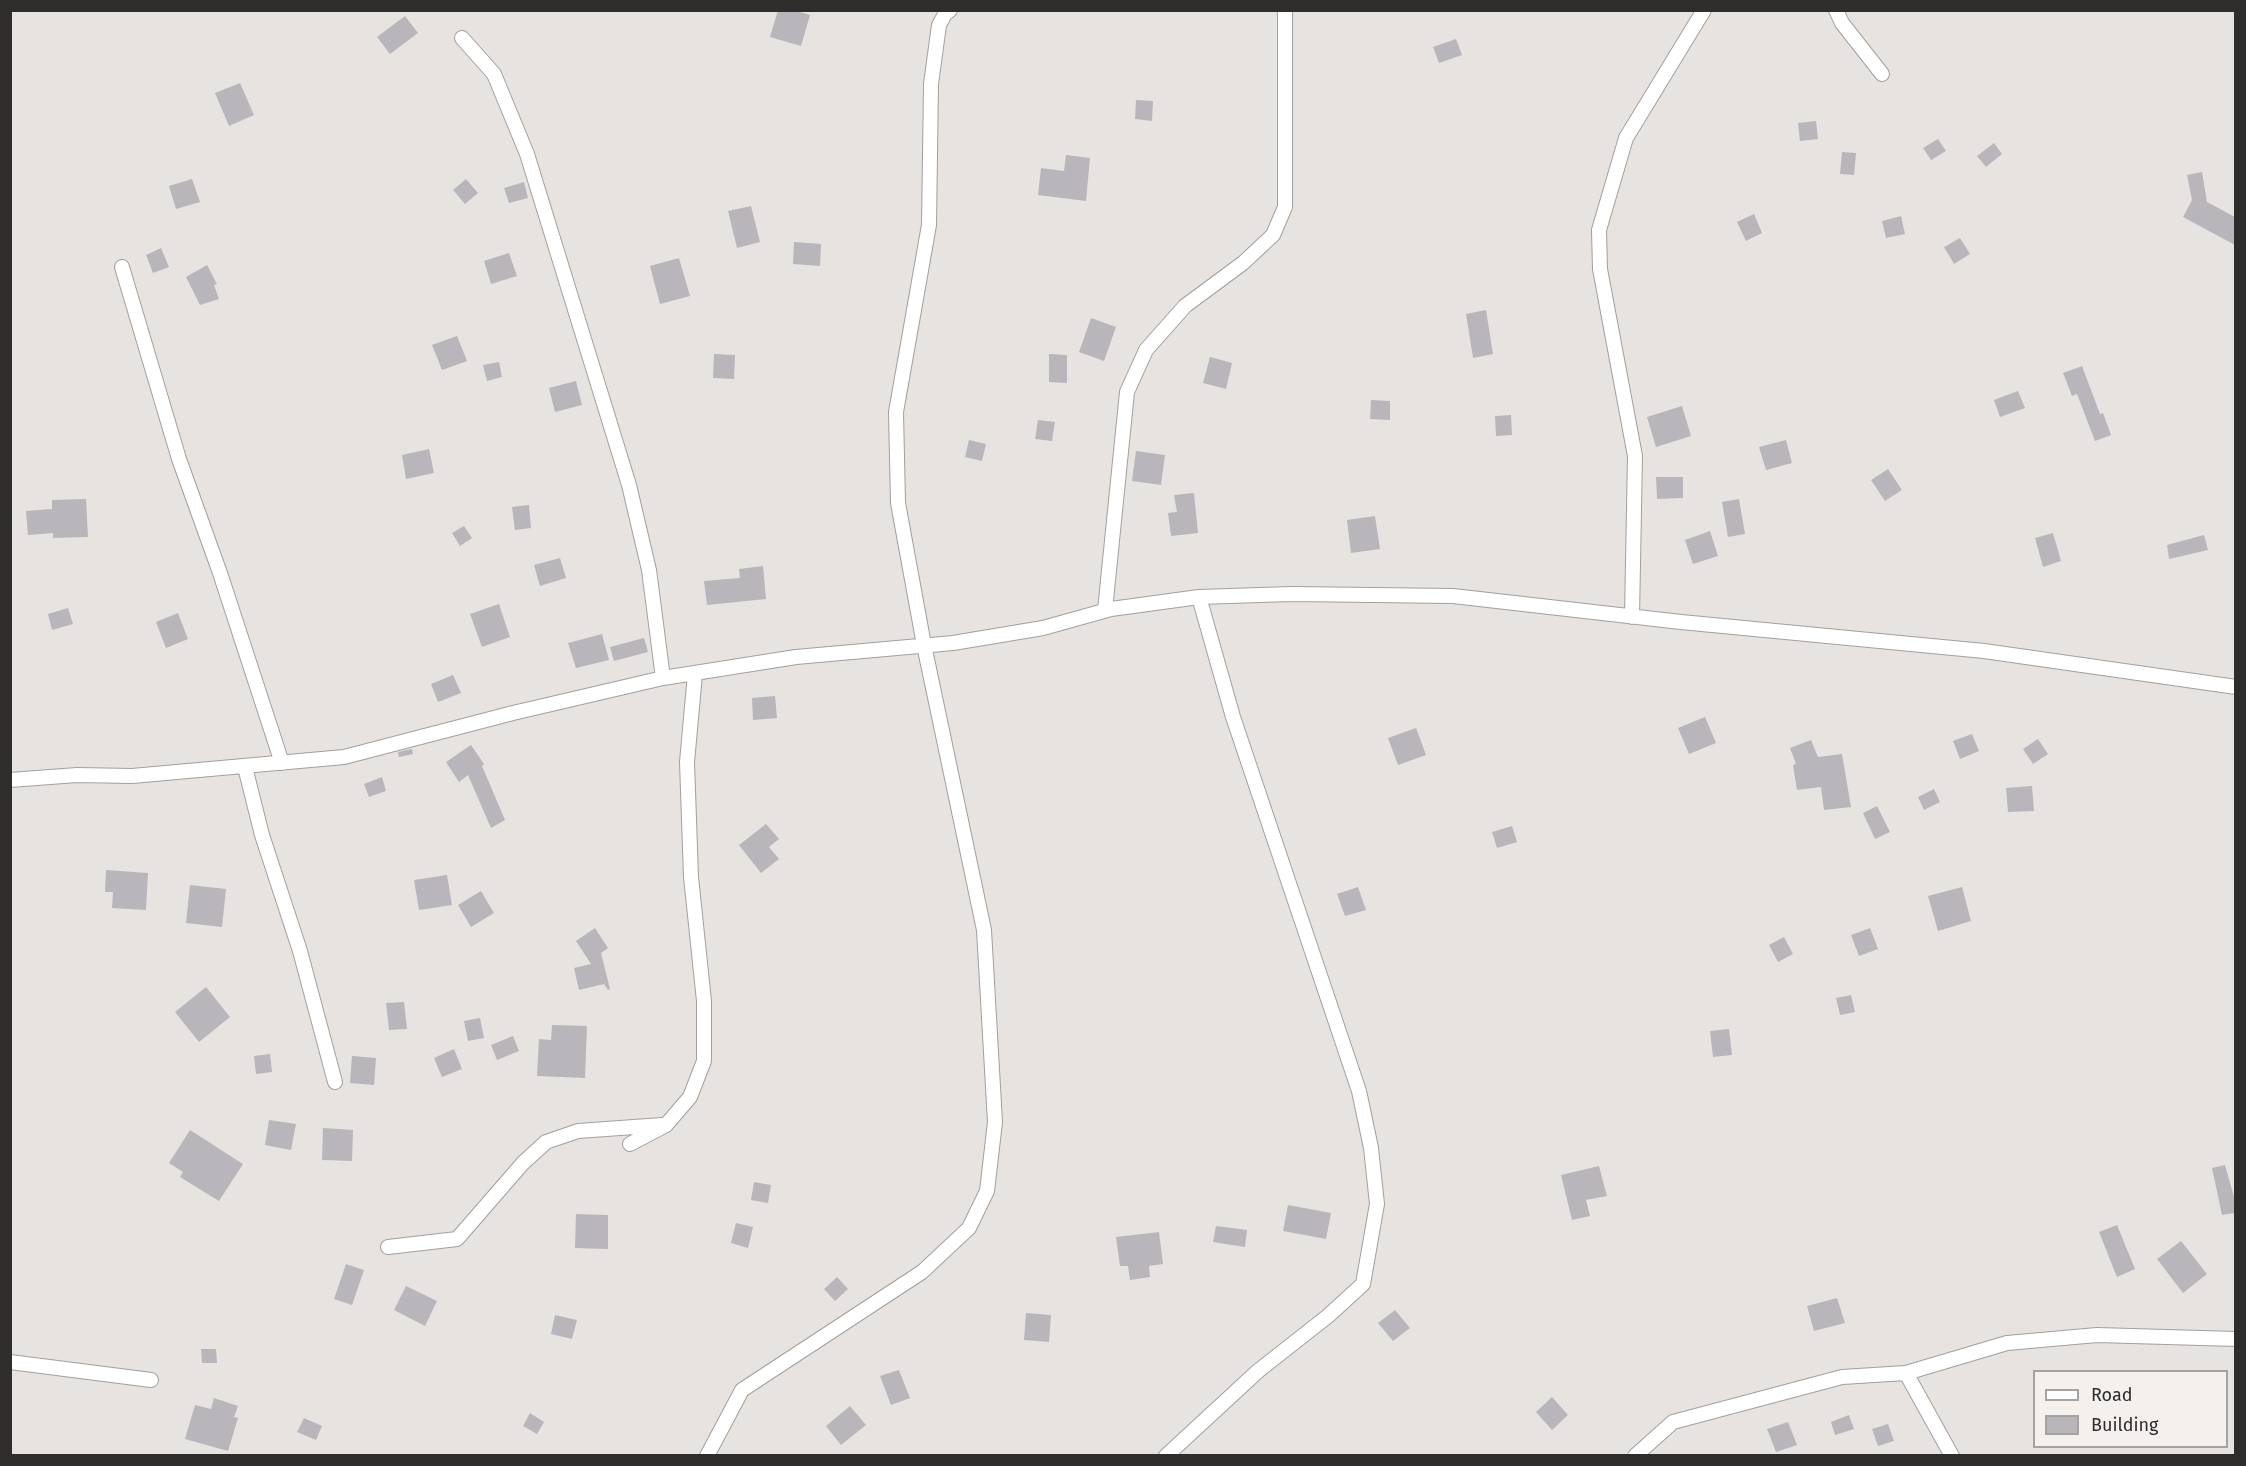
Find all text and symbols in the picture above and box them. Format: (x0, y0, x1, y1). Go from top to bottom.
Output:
legend (2033, 1370, 2228, 1448)
text: Road (2091, 1384, 2133, 1406)
text: Building (2091, 1414, 2158, 1436)

